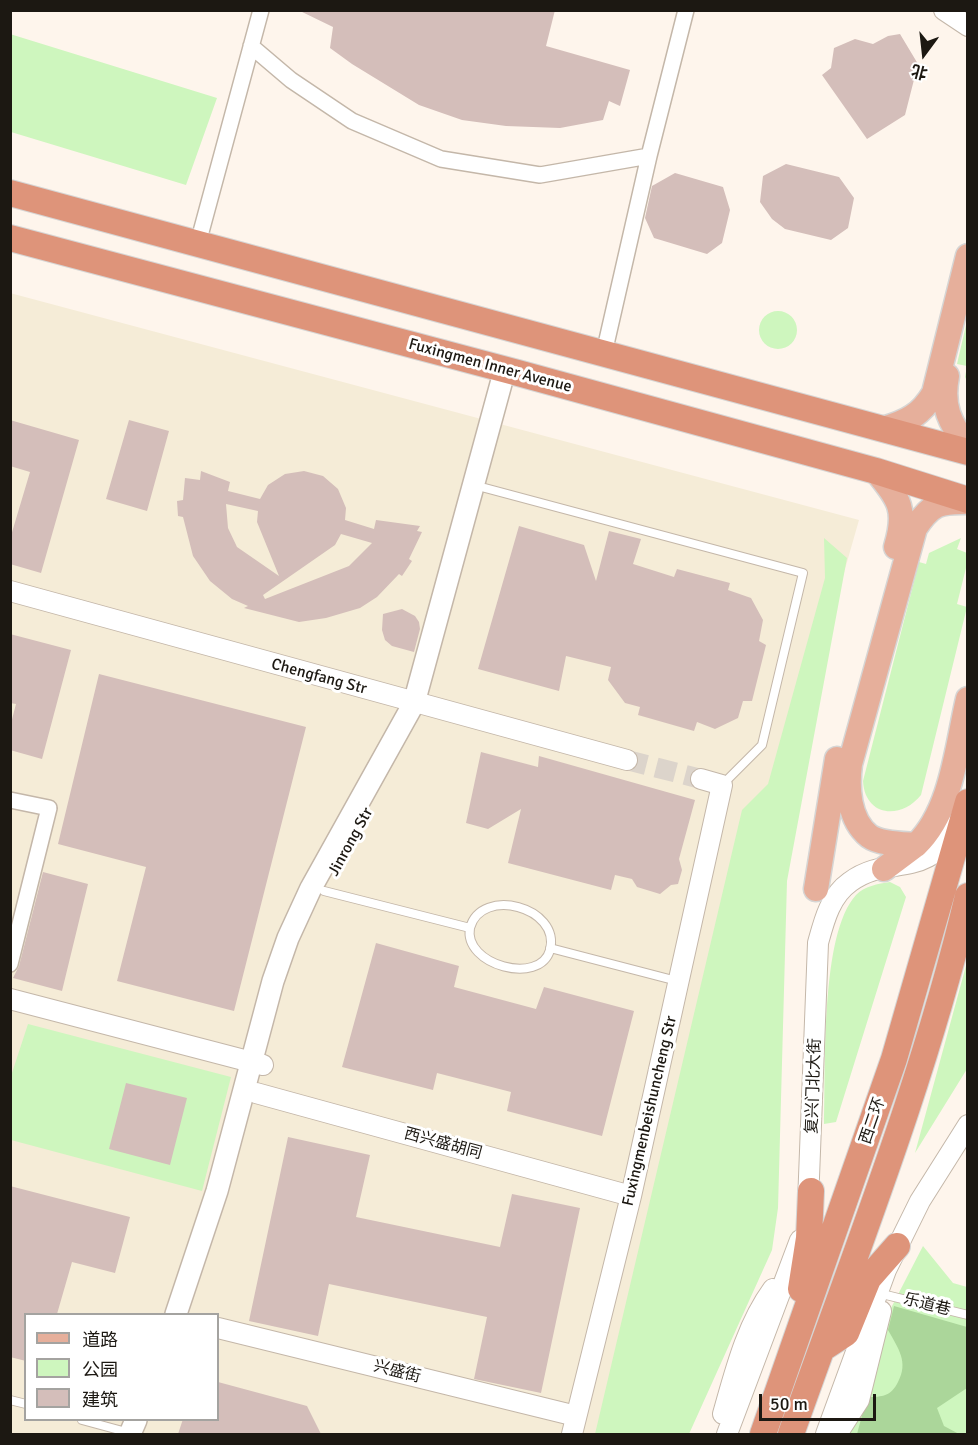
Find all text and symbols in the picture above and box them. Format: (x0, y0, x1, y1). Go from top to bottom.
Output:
north arrow (894, 24, 954, 84)
text: 北 (909, 60, 930, 83)
street label: Fuxingmen Inner Avenue (406, 335, 574, 397)
street label: Chengfang Str (269, 655, 369, 699)
street label: Jinrong Str (324, 804, 378, 880)
street label: Fuxingmenbeishuncheng Str (619, 1014, 681, 1208)
street label: 复兴门北大街 (803, 1038, 825, 1134)
street label: 西二环 (856, 1095, 890, 1147)
street label: 西兴盛胡同 (402, 1124, 484, 1164)
street label: 乐道巷 (901, 1290, 953, 1320)
legend (24, 1313, 219, 1421)
text: 道路 (82, 1329, 118, 1351)
street label: 兴盛街 (371, 1357, 423, 1387)
text: 公园 (82, 1359, 118, 1381)
scale bar (762, 1382, 879, 1420)
text: 建筑 (82, 1389, 118, 1411)
text: 50 m (770, 1393, 808, 1415)

